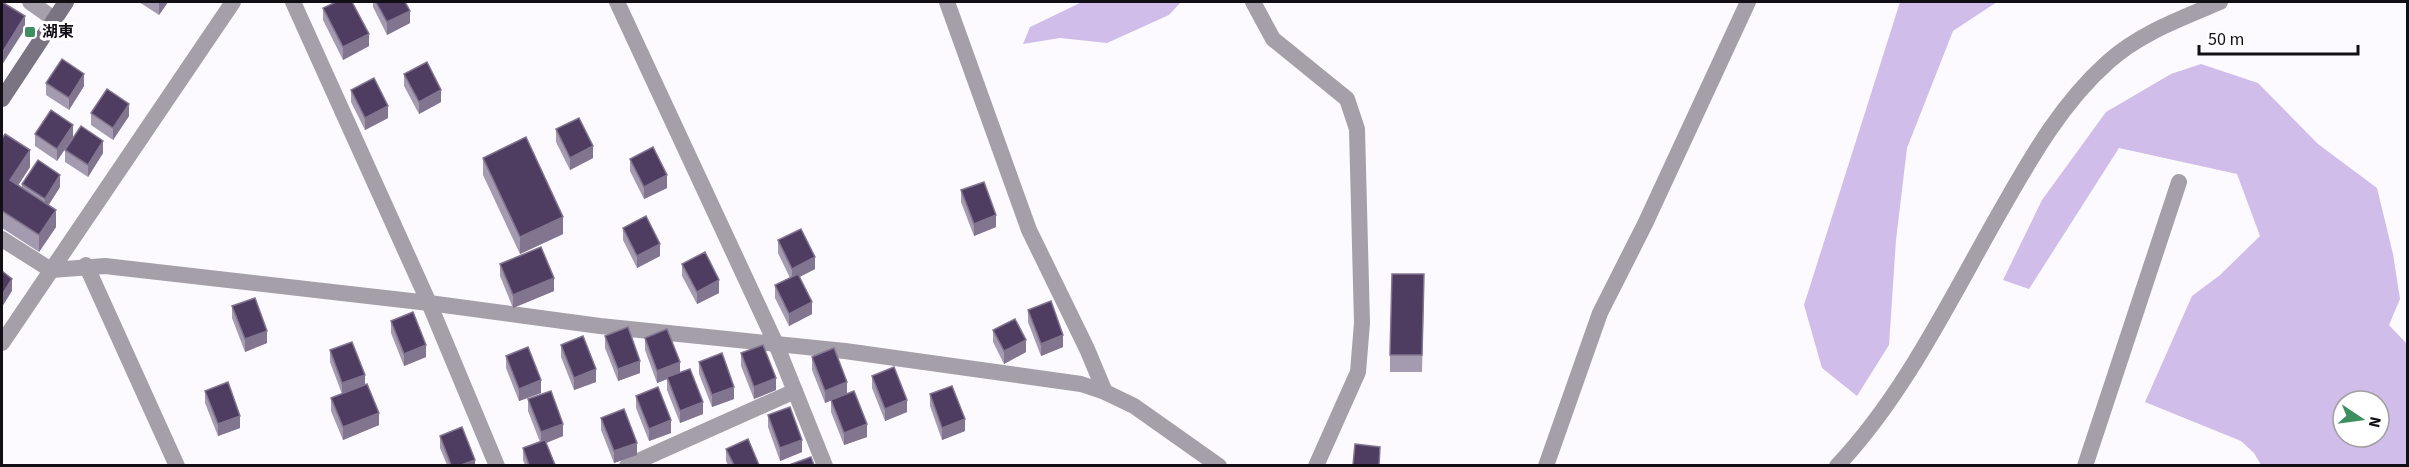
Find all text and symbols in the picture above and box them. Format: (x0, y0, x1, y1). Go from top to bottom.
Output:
scale bar (2199, 18, 2358, 56)
place label: 湖東 (42, 21, 74, 43)
marker: 湖東 (23, 25, 37, 39)
text: 50 m (2208, 27, 2244, 52)
north arrow (2331, 389, 2391, 449)
text: N (2363, 414, 2387, 430)

